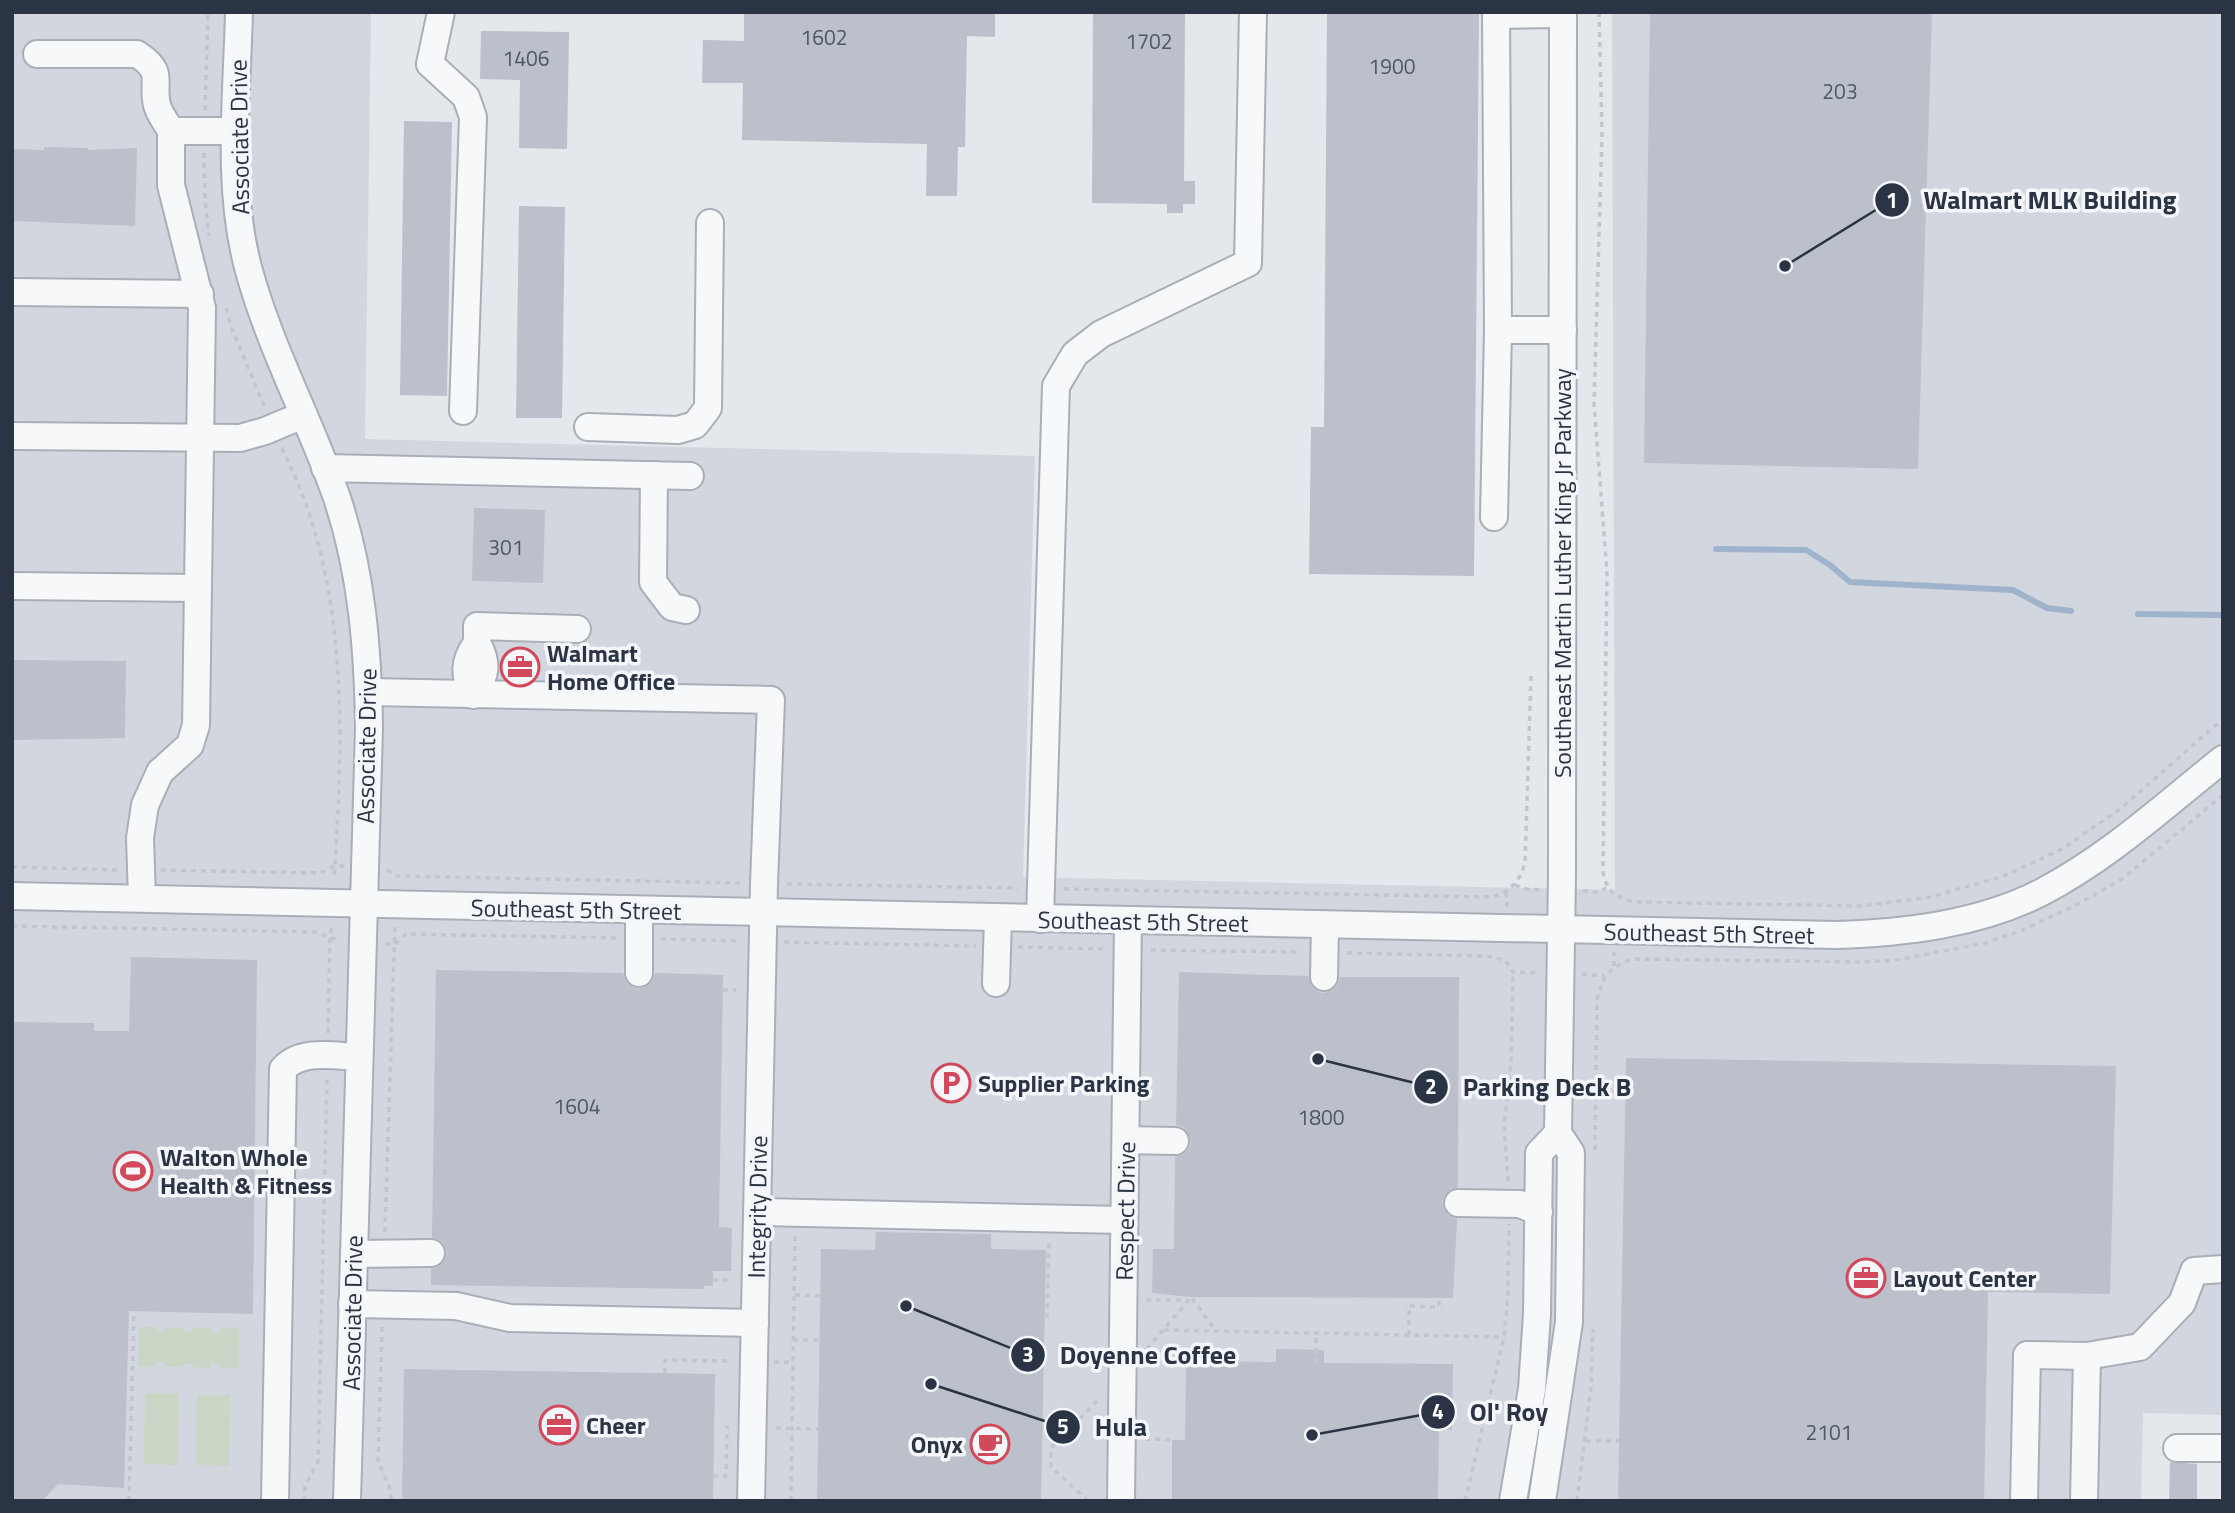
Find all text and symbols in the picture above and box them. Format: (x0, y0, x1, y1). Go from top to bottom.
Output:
house number: 1602 (800, 21, 848, 53)
house number: 1702 (1125, 25, 1173, 57)
house number: 1406 (502, 42, 550, 74)
house number: 1900 (1368, 50, 1416, 82)
street label: Associate Drive (220, 59, 258, 215)
house number: 203 (1822, 75, 1858, 107)
callout: Walmart MLK Building (1874, 177, 2190, 224)
text: Walmart MLK Building (1924, 180, 2177, 219)
text: 1 (1886, 184, 1898, 216)
street label: Southeast Martin Luther King Jr Parkway (1544, 368, 1580, 778)
house number: 301 (488, 531, 524, 563)
place label: Walmart Home Office (547, 635, 675, 699)
office icon: Walmart Home Office (499, 646, 541, 688)
street label: Associate Drive (347, 668, 385, 824)
street label: Southeast 5th Street (470, 889, 682, 929)
street label: Southeast 5th Street (1037, 901, 1249, 941)
street label: Southeast 5th Street (1603, 913, 1815, 953)
parking icon: Supplier Parking (930, 1062, 972, 1104)
callout: Parking Deck B (1414, 1064, 1645, 1111)
place label: Supplier Parking (978, 1065, 1150, 1101)
text: Parking Deck B (1463, 1067, 1631, 1106)
text: 2 (1425, 1070, 1437, 1102)
house number: 1604 (553, 1090, 601, 1122)
house number: 1800 (1297, 1101, 1345, 1133)
street label: Integrity Drive (738, 1135, 776, 1279)
place label: Walton Whole Health & Fitness (160, 1139, 332, 1203)
street label: Respect Drive (1106, 1141, 1144, 1281)
sports icon: Walton Whole Health & Fitness (112, 1150, 154, 1192)
street label: Associate Drive (333, 1235, 371, 1391)
office icon: Layout Center (1845, 1257, 1887, 1299)
place label: Layout Center (1893, 1260, 2037, 1296)
callout: Doyenne Coffee (1011, 1332, 1251, 1379)
text: Doyenne Coffee (1060, 1335, 1236, 1374)
text: 3 (1022, 1338, 1034, 1370)
callout: Ol' Roy (1421, 1389, 1562, 1436)
text: Ol' Roy (1470, 1392, 1548, 1431)
text: 4 (1432, 1395, 1444, 1427)
office icon: Cheer (538, 1404, 580, 1446)
callout: Hula (1045, 1404, 1161, 1451)
place label: Cheer (586, 1407, 646, 1443)
text: Hula (1095, 1407, 1147, 1446)
text: 5 (1057, 1410, 1069, 1442)
house number: 2101 (1805, 1416, 1853, 1448)
cafe icon: Onyx (969, 1423, 1011, 1465)
place label: Onyx (911, 1426, 964, 1462)

